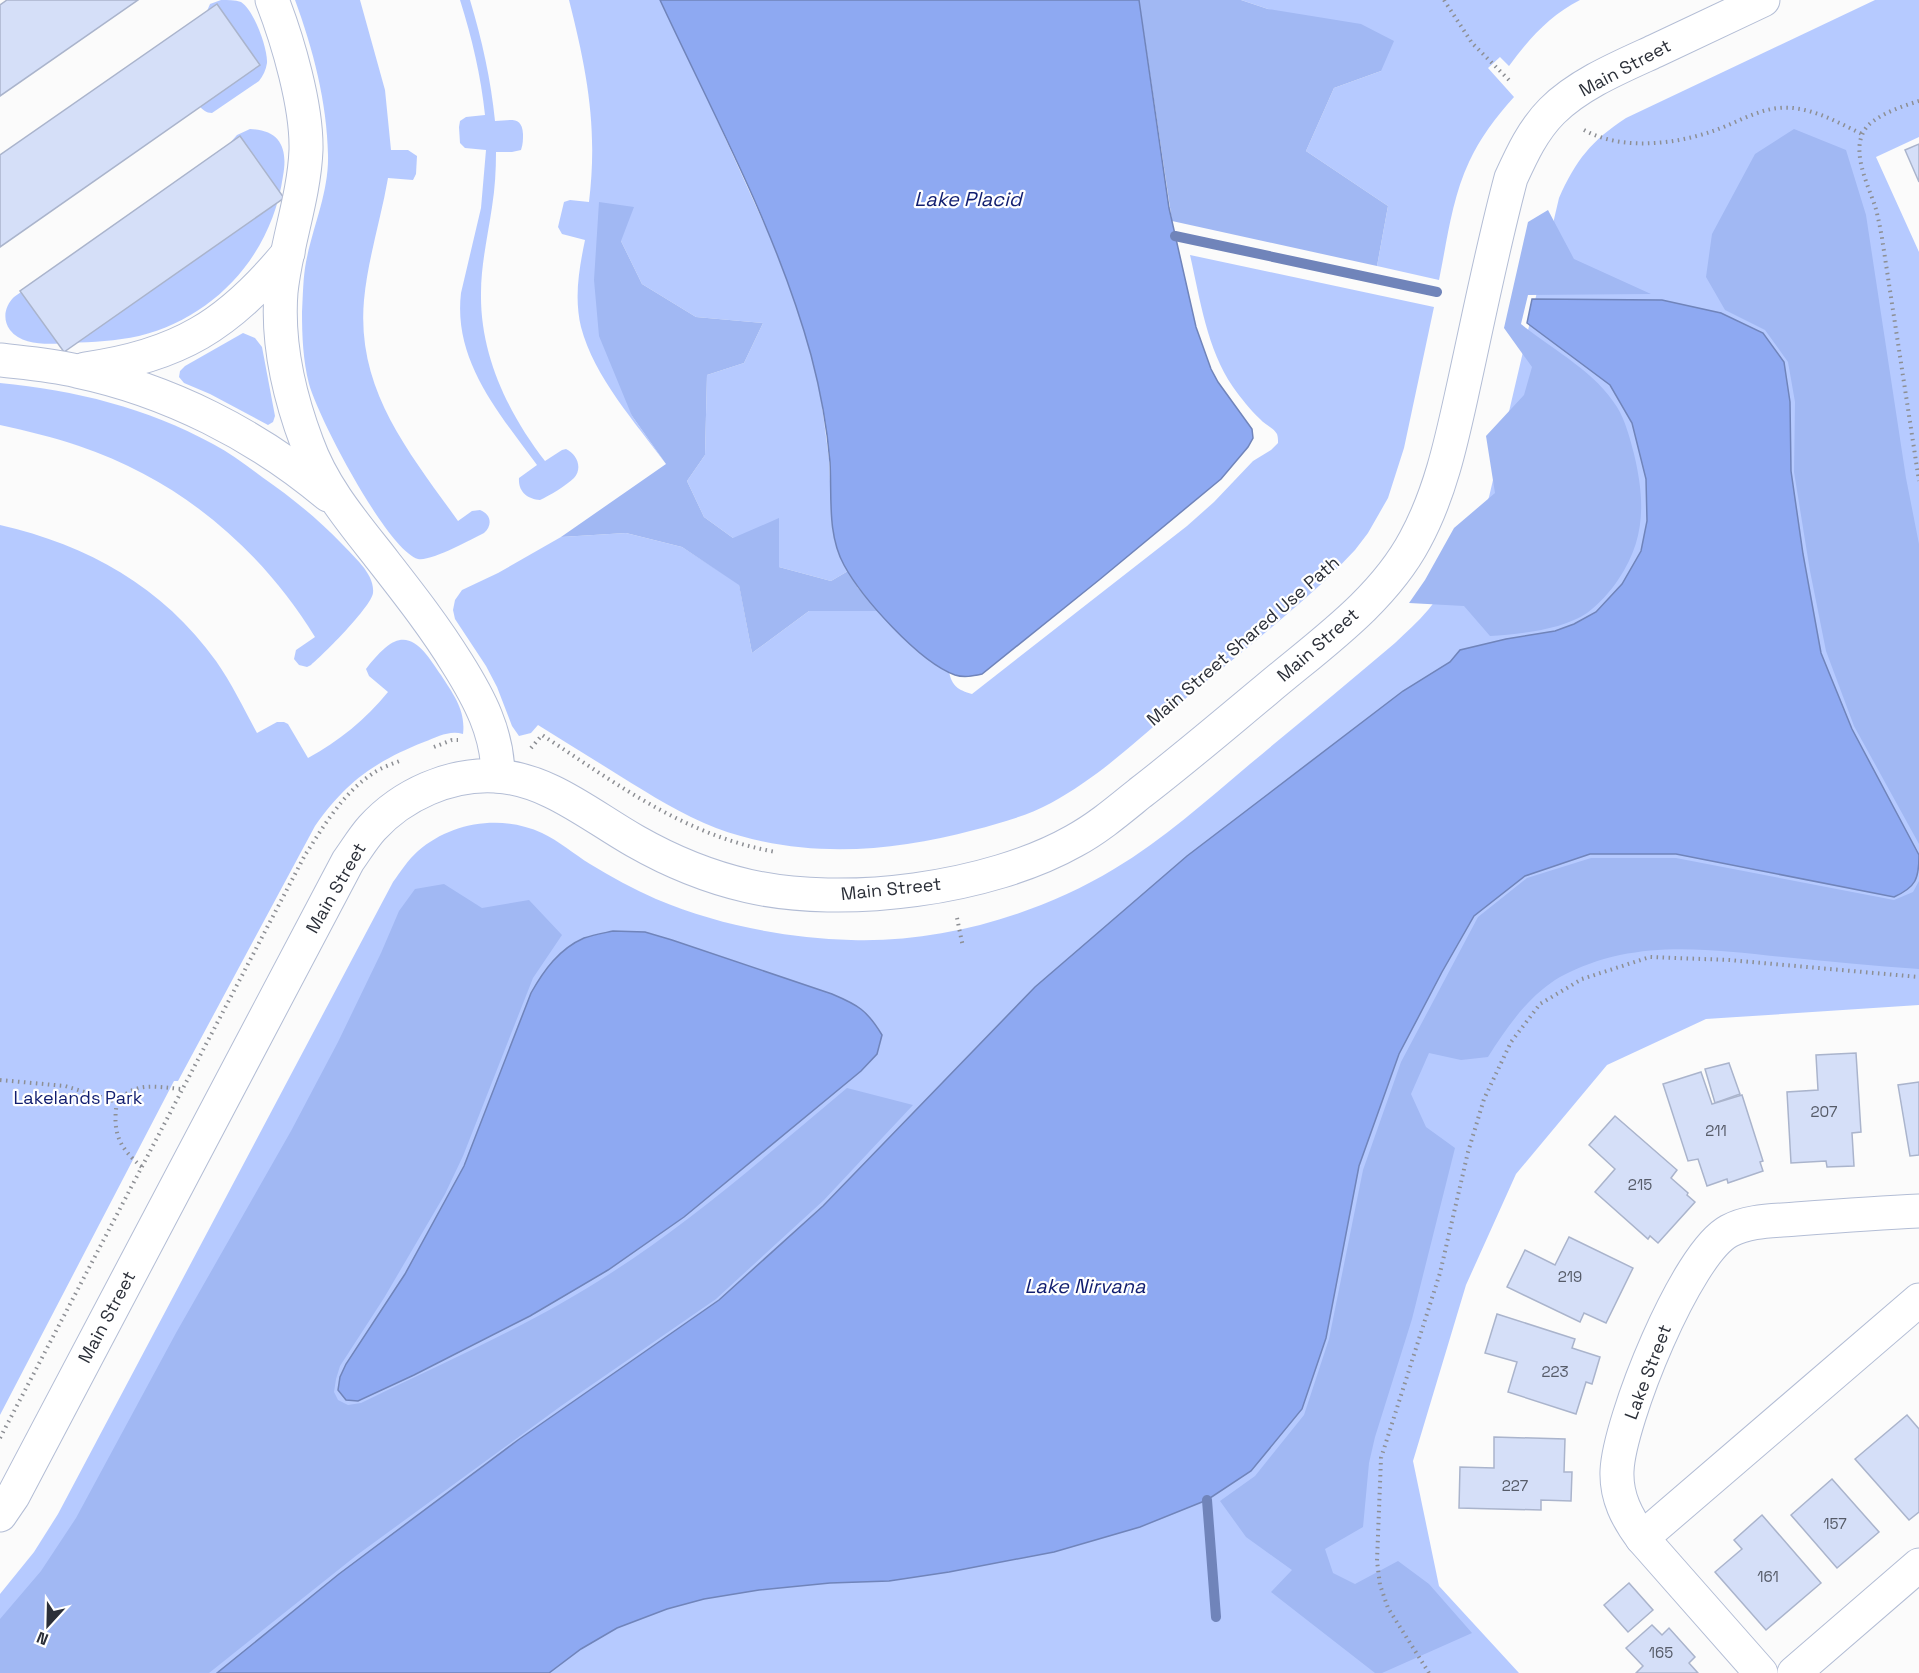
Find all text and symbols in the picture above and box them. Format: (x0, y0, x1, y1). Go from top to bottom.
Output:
street label: Main Street (1575, 34, 1675, 101)
water label: Lake Placid (914, 186, 1024, 212)
street label: Main Street Shared Use Path (1142, 552, 1344, 730)
street label: Main Street (1273, 604, 1363, 686)
street label: Main Street (300, 838, 371, 937)
street label: Main Street (840, 872, 942, 905)
park label: Lakelands Park (14, 1086, 143, 1109)
house number: 207 (1811, 1102, 1837, 1121)
house number: 211 (1705, 1121, 1727, 1140)
house number: 215 (1628, 1175, 1652, 1194)
street label: Main Street (73, 1267, 140, 1367)
house number: 219 (1558, 1267, 1582, 1286)
water label: Lake Nirvana (1024, 1273, 1146, 1299)
street label: Lake Street (1619, 1321, 1676, 1422)
house number: 223 (1541, 1362, 1569, 1381)
house number: 227 (1502, 1476, 1528, 1495)
house number: 157 (1823, 1514, 1847, 1533)
house number: 161 (1757, 1567, 1779, 1586)
north arrow (18, 1595, 78, 1655)
text: N (34, 1627, 51, 1650)
house number: 165 (1649, 1643, 1673, 1662)

